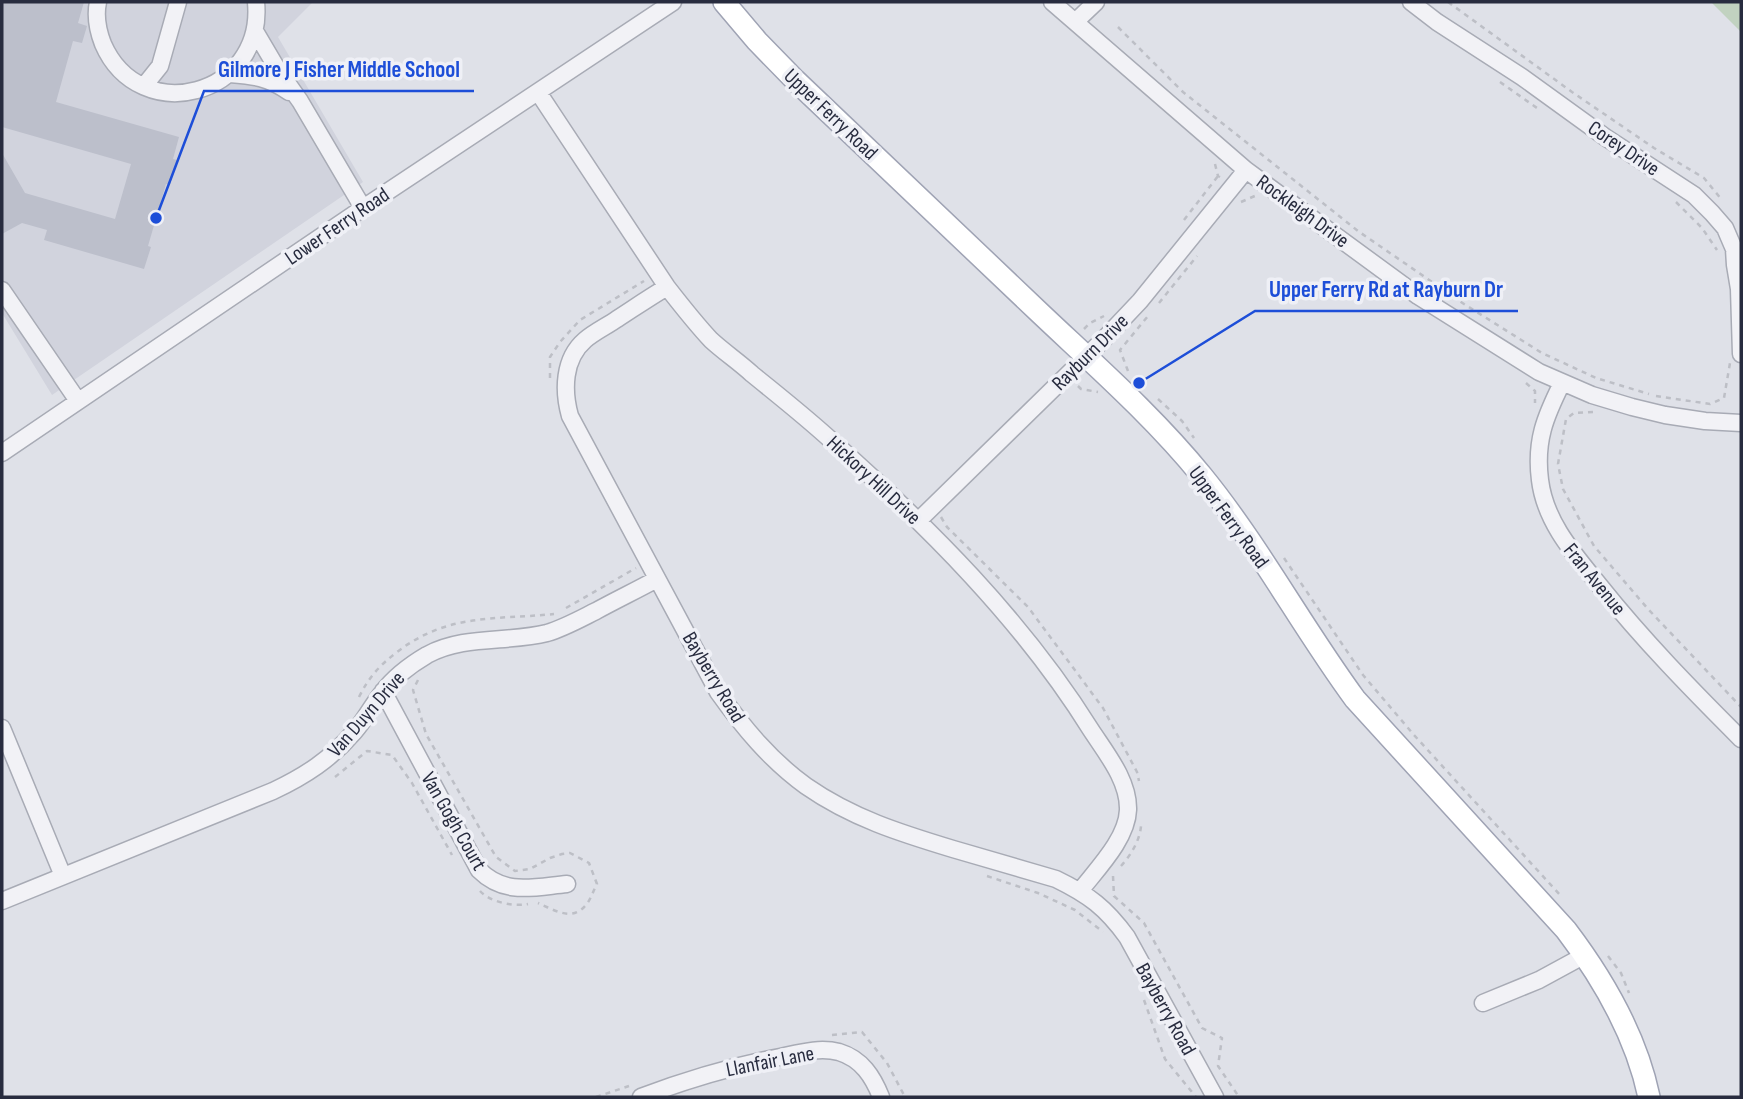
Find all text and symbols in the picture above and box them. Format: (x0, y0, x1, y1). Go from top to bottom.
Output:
callout: Gilmore J Fisher Middle School (204, 47, 474, 91)
text: Gilmore J Fisher Middle School (218, 56, 460, 84)
street label: Upper Ferry Road (779, 64, 883, 165)
street label: Corey Drive (1583, 115, 1664, 181)
street label: Rockleigh Drive (1252, 169, 1354, 253)
street label: Lower Ferry Road (280, 182, 394, 270)
callout: Upper Ferry Rd at Rayburn Dr (1255, 267, 1518, 311)
text: Upper Ferry Rd at Rayburn Dr (1269, 276, 1503, 304)
street label: Rayburn Drive (1047, 309, 1134, 396)
street label: Hickory Hill Drive (821, 431, 926, 530)
street label: Upper Ferry Road (1183, 461, 1274, 573)
street label: Fran Avenue (1558, 538, 1631, 620)
street label: Bayberry Road (677, 627, 750, 727)
street label: Van Duyn Drive (322, 666, 410, 762)
street label: Van Gogh Court (415, 768, 492, 875)
street label: Bayberry Road (1130, 959, 1201, 1060)
street label: Llanfair Lane (724, 1041, 816, 1082)

